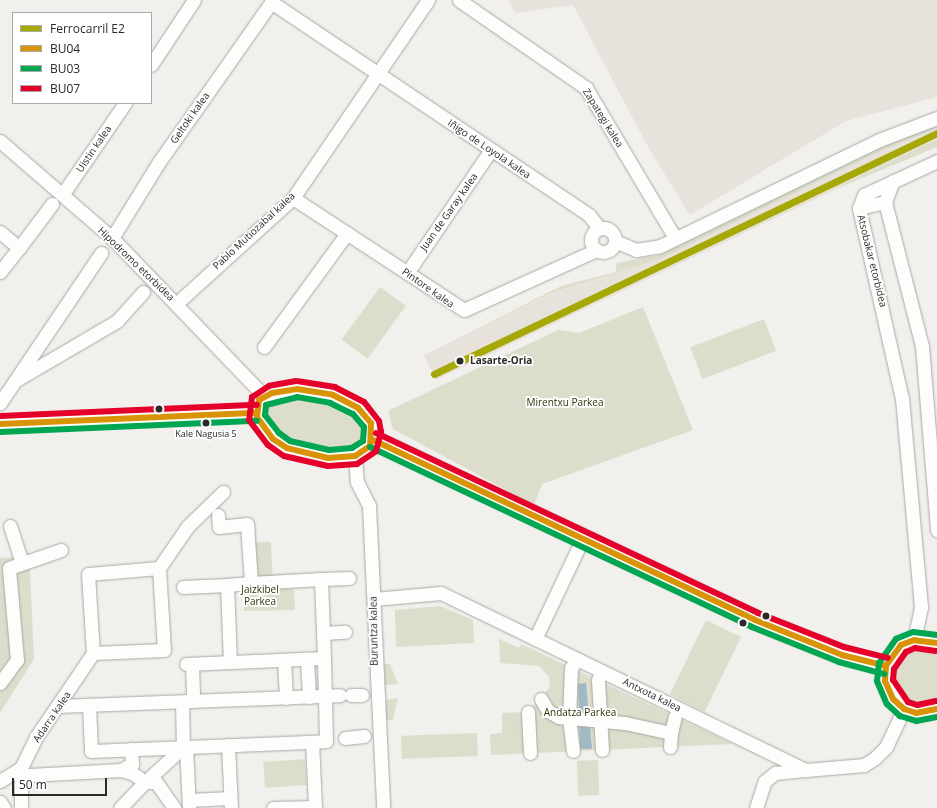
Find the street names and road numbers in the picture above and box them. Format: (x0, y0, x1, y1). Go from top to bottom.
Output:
street label: Zapategi kalea (580, 86, 626, 150)
street label: Geltoki kalea (168, 90, 212, 146)
street label: Iñigo de Loyola kalea (445, 117, 533, 181)
street label: Uistin kalea (74, 123, 114, 175)
street label: Juan de Garay kalea (418, 171, 480, 253)
street label: Pablo Mutiozabal kalea (211, 190, 297, 272)
street label: Atsobakar etorbidea (855, 213, 889, 309)
street label: Hipodromo etorbidea (95, 224, 177, 304)
street label: Pintore kalea (400, 266, 456, 310)
street label: Buruntza kalea (367, 596, 381, 666)
street label: Antxota kalea (621, 676, 683, 714)
street label: Adarra kalea (31, 689, 73, 745)

